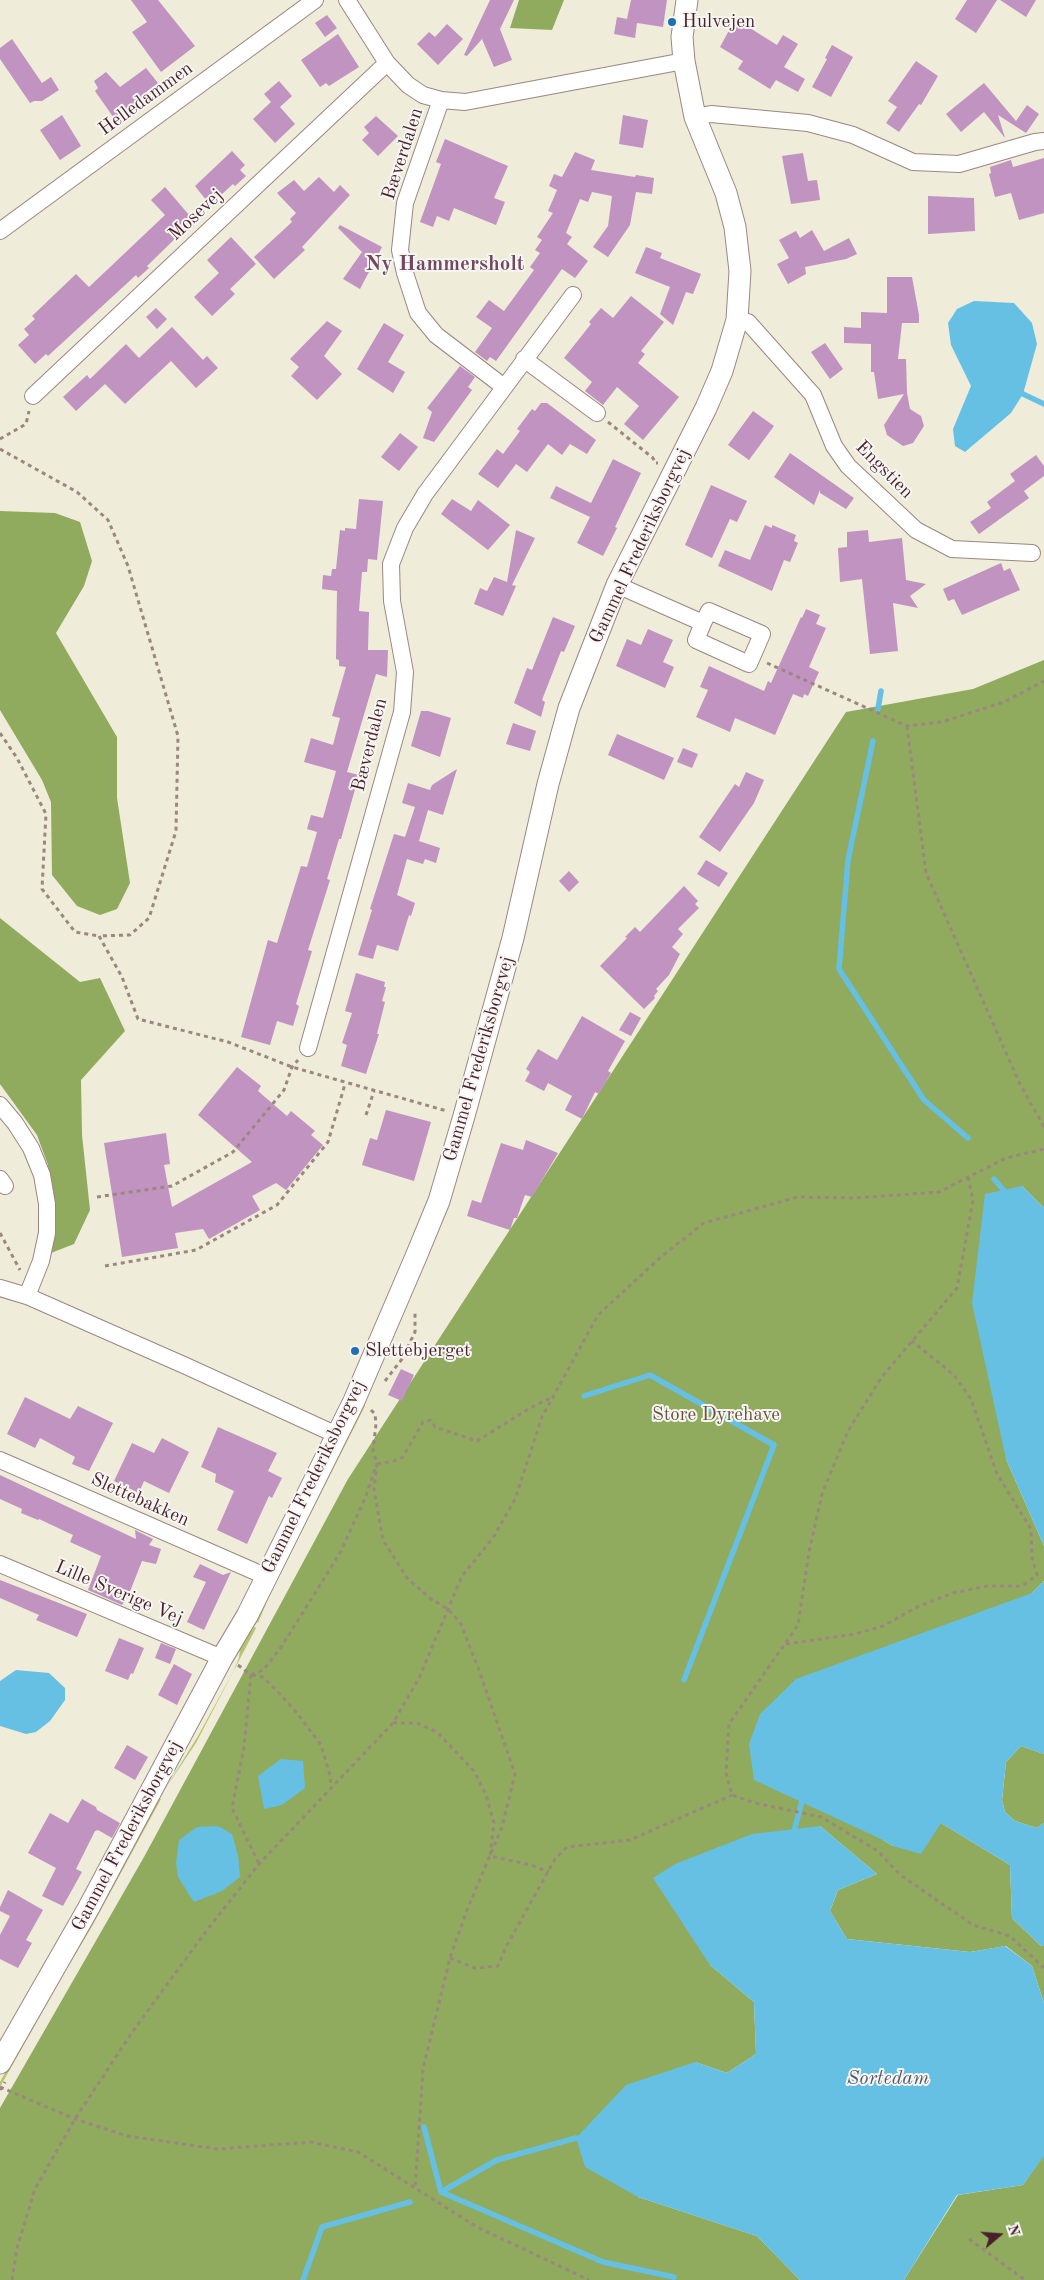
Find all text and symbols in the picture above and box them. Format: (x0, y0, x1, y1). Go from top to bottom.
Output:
place label: Hulvejen (682, 11, 755, 33)
marker: Hulvejen (666, 16, 678, 28)
street label: Helledammen (94, 57, 198, 141)
street label: Bæverdalen (377, 105, 429, 203)
street label: Mosevej (164, 184, 228, 246)
district label: Ny Hammersholt (365, 251, 525, 277)
street label: Engstien (850, 436, 918, 504)
street label: Gammel Frederiksborgvej (585, 445, 695, 647)
street label: Bæverdalen (347, 696, 393, 794)
street label: Gammel Frederiksborgvej (439, 954, 519, 1164)
place label: Slettebjerget (365, 1340, 471, 1362)
marker: Slettebjerget (349, 1345, 361, 1357)
street label: Gammel Frederiksborgvej (257, 1376, 371, 1578)
park label: Store Dyrehave (652, 1404, 780, 1426)
street label: Slettebakken (87, 1468, 193, 1532)
street label: Lille Sverige Vej (52, 1556, 186, 1630)
street label: Gammel Frederiksborgvej (67, 1737, 187, 1935)
water label: Sortedam (847, 2067, 929, 2091)
north arrow (974, 2210, 1024, 2260)
text: N (1005, 2223, 1022, 2238)

